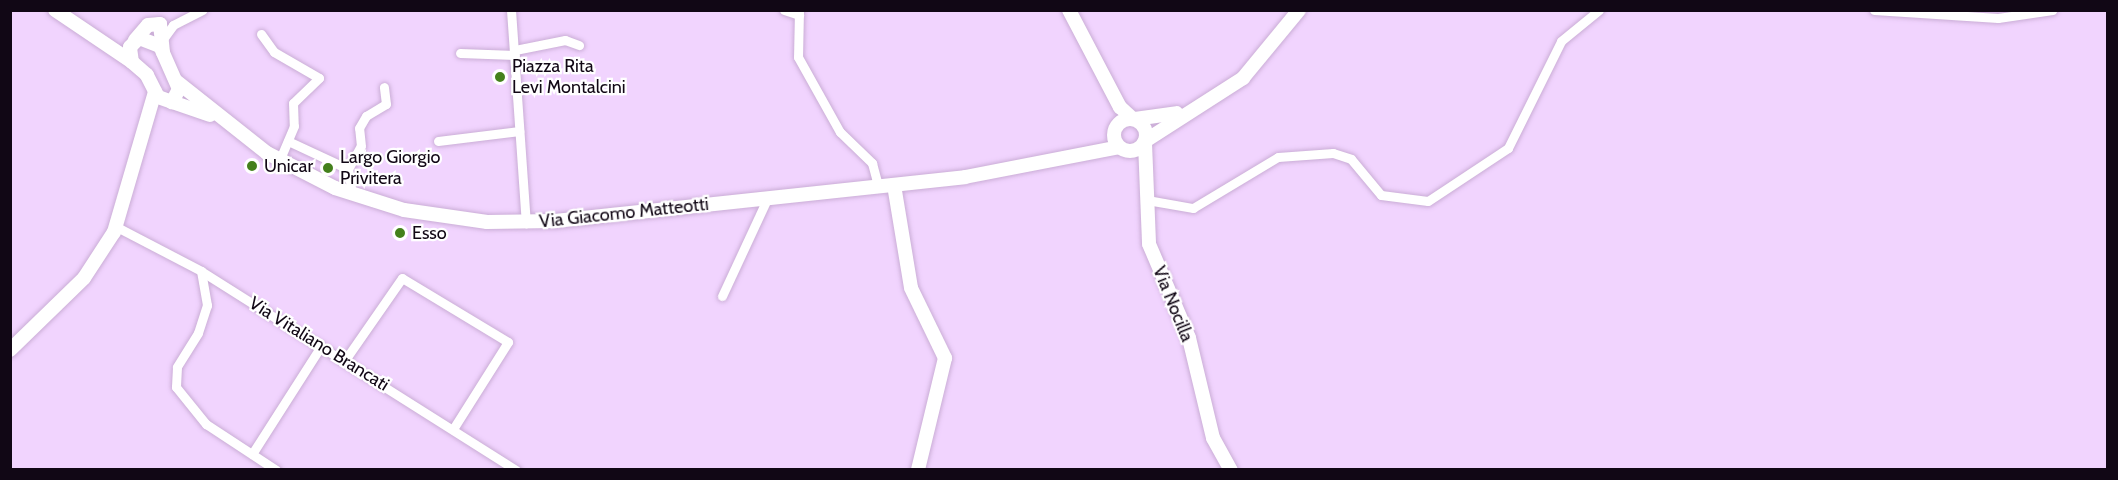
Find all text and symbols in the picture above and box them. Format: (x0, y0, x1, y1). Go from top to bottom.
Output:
place label: Piazza Rita Levi Montalcini (512, 56, 626, 98)
marker: Piazza Rita Levi Montalcini (493, 70, 507, 84)
place label: Largo Giorgio Privitera (340, 147, 440, 190)
place label: Unicar (264, 155, 313, 177)
marker: Unicar (245, 159, 259, 173)
marker: Largo Giorgio Privitera (321, 161, 335, 175)
street label: Via Giacomo Matteotti (538, 193, 710, 233)
place label: Esso (412, 222, 447, 244)
marker: Esso (393, 226, 407, 240)
street label: Via Nocilla (1148, 263, 1198, 345)
street label: Via Vitaliano Brancati (245, 292, 393, 396)

